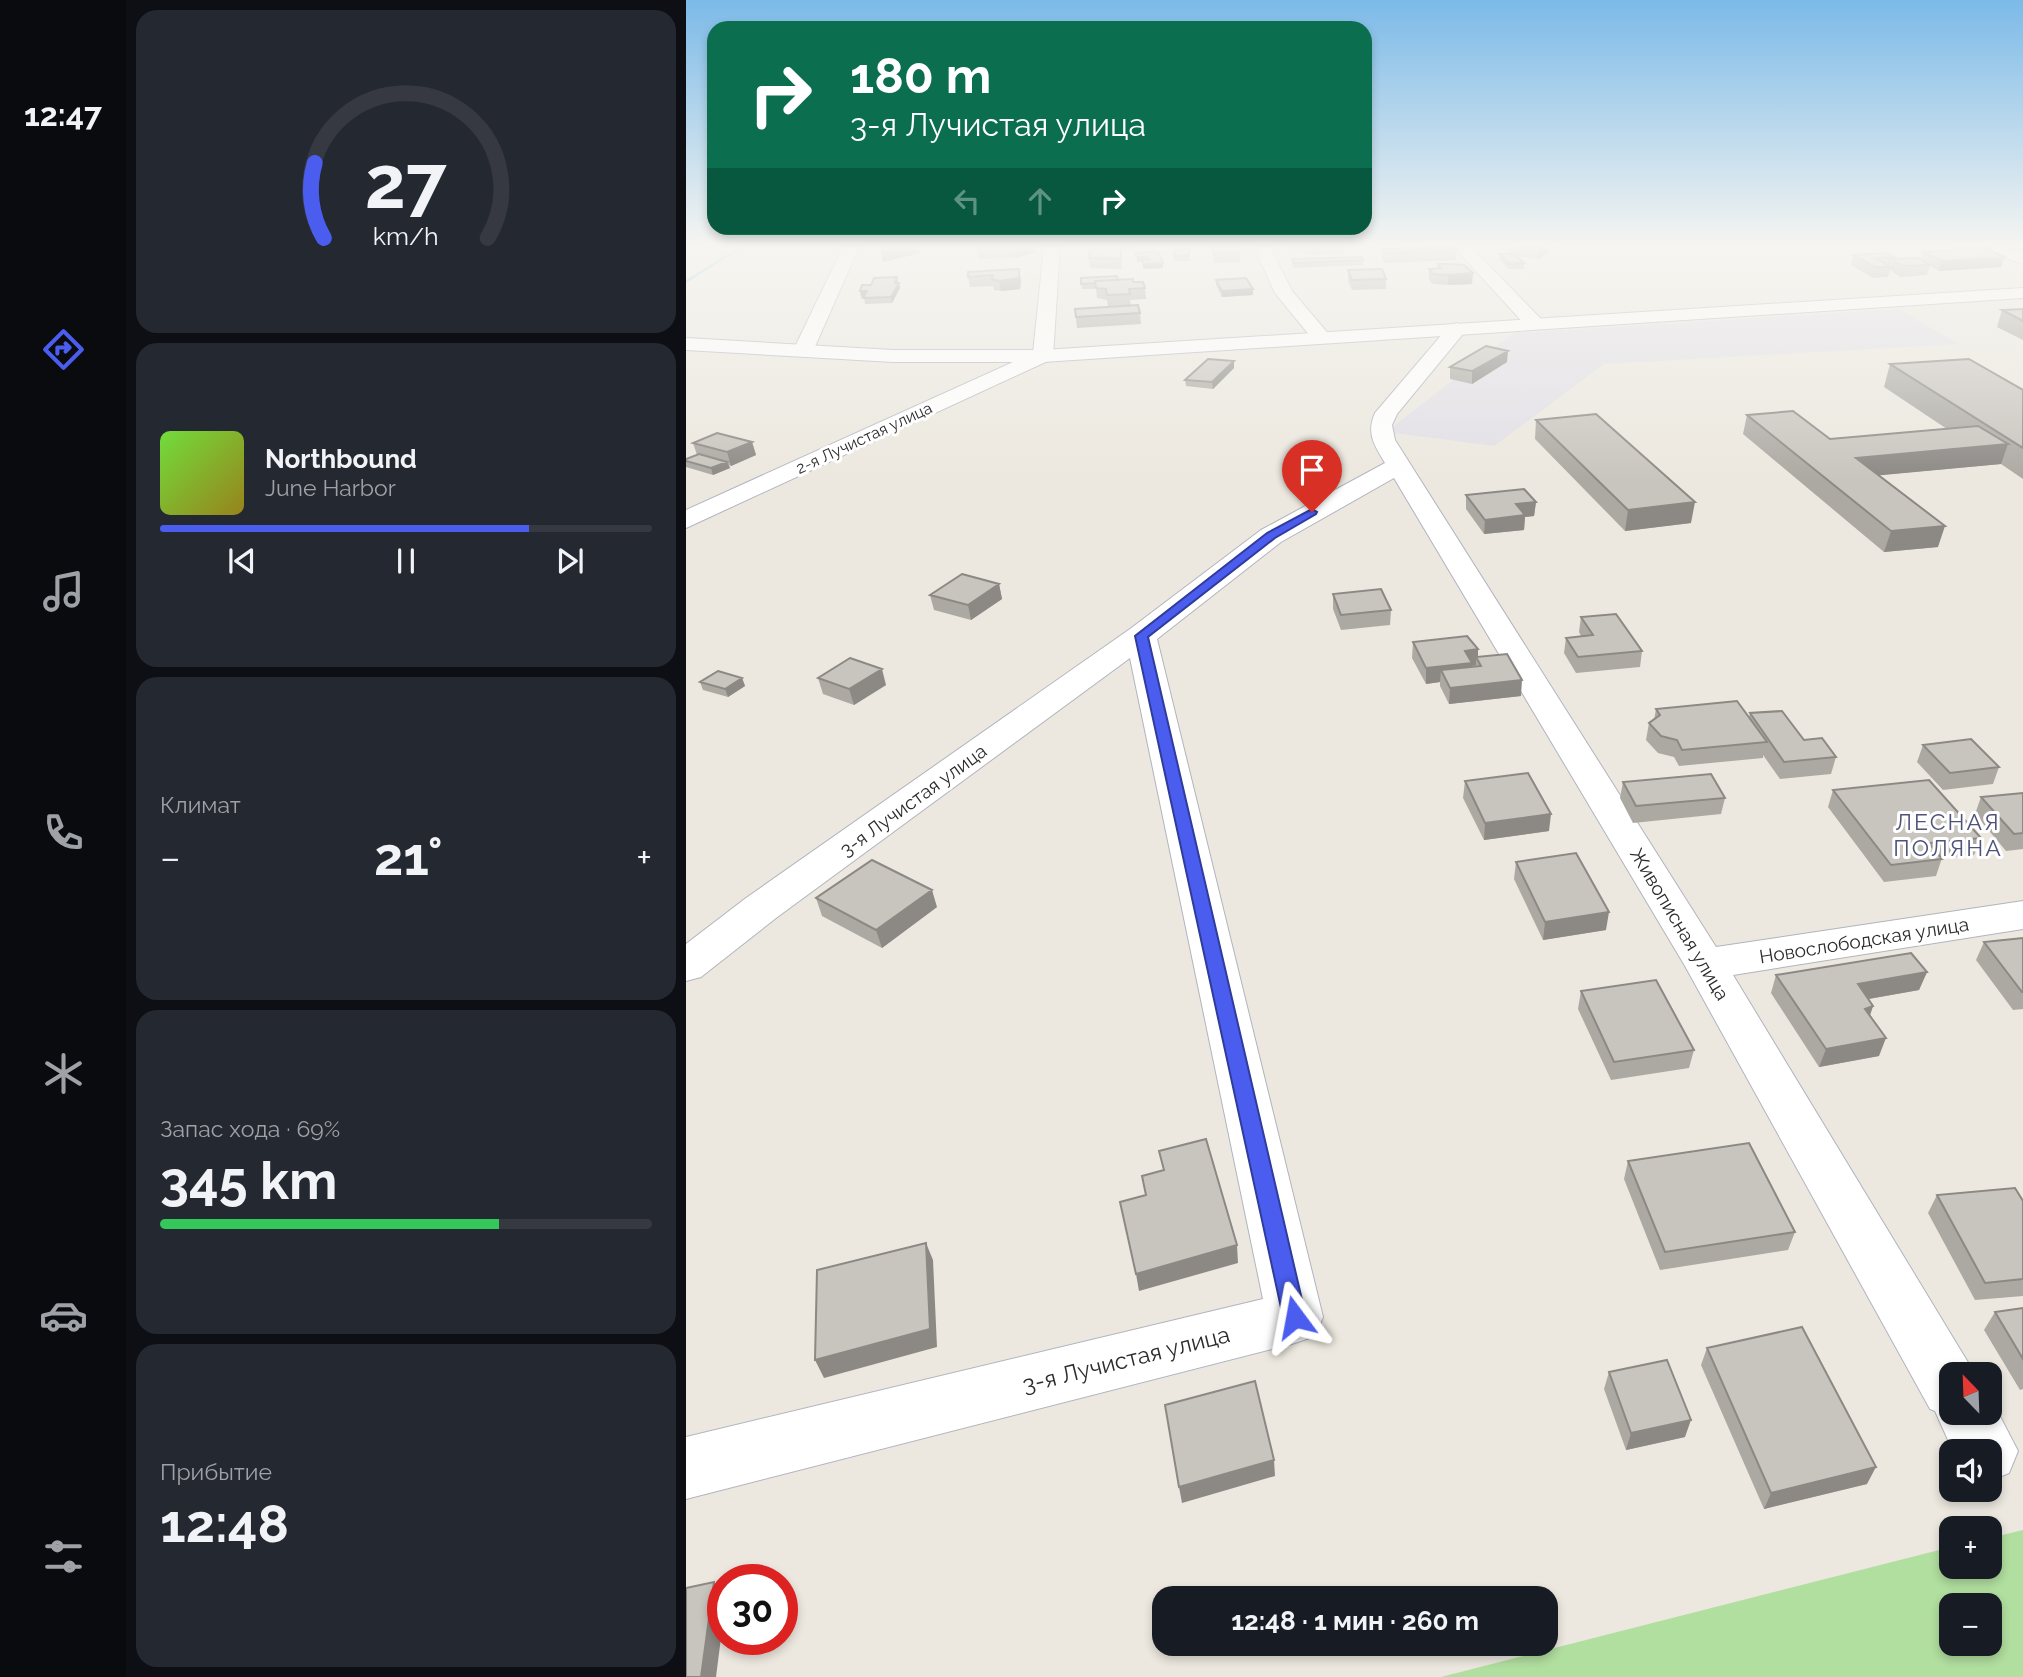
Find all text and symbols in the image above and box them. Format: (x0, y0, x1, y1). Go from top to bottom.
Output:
text: 180 m (850, 47, 991, 104)
icon: right (735, 49, 826, 140)
text: 12:47 (24, 96, 102, 133)
text: 3-я Лучистая улица (850, 106, 1146, 143)
text: 27 (365, 140, 447, 225)
icon: left (948, 182, 986, 220)
icon: ahead (1021, 182, 1059, 220)
icon: right (1094, 182, 1132, 220)
text: km/h (373, 221, 439, 251)
icon: directions (39, 325, 88, 374)
street label: 2-я Лучистая улица (793, 398, 935, 478)
pin (1282, 440, 1342, 512)
text: Northbound (265, 444, 417, 474)
icon: arrive (1293, 451, 1331, 489)
text: June Harbor (265, 474, 396, 501)
icon: previous (223, 542, 261, 580)
icon: pause (387, 542, 425, 580)
icon: next (551, 542, 589, 580)
icon: music (39, 567, 88, 616)
street label: 3-я Лучистая улица (835, 739, 991, 861)
text: Климат (160, 791, 241, 818)
icon: phone (39, 808, 88, 857)
district label: ЛЕСНАЯ ПОЛЯНА (1893, 808, 2003, 861)
text: 21° (374, 826, 443, 887)
text: − (160, 835, 180, 880)
text: + (636, 835, 652, 880)
street label: Живописная улица (1626, 844, 1734, 1004)
street label: Новослободская улица (1758, 913, 1970, 967)
icon: climate (39, 1049, 88, 1098)
text: Запас хода · 69% (160, 1115, 340, 1142)
text: 345 km (160, 1150, 337, 1211)
position arrow (1258, 1280, 1332, 1354)
icon: car (39, 1291, 88, 1340)
street label: 3-я Лучистая улица (1020, 1320, 1232, 1398)
north arrow (1939, 1362, 2002, 1424)
map controls (1939, 1362, 2002, 1656)
button: sound (1939, 1439, 2002, 1502)
text: Прибытие (160, 1458, 272, 1485)
text: 12:48 (160, 1493, 289, 1554)
button: + (1939, 1516, 2002, 1579)
icon: filters (39, 1532, 88, 1581)
speed limit sign: 30 (707, 1564, 798, 1655)
button: − (1939, 1593, 2002, 1656)
text: 12:48 · 1 мин · 260 m (1231, 1606, 1479, 1636)

